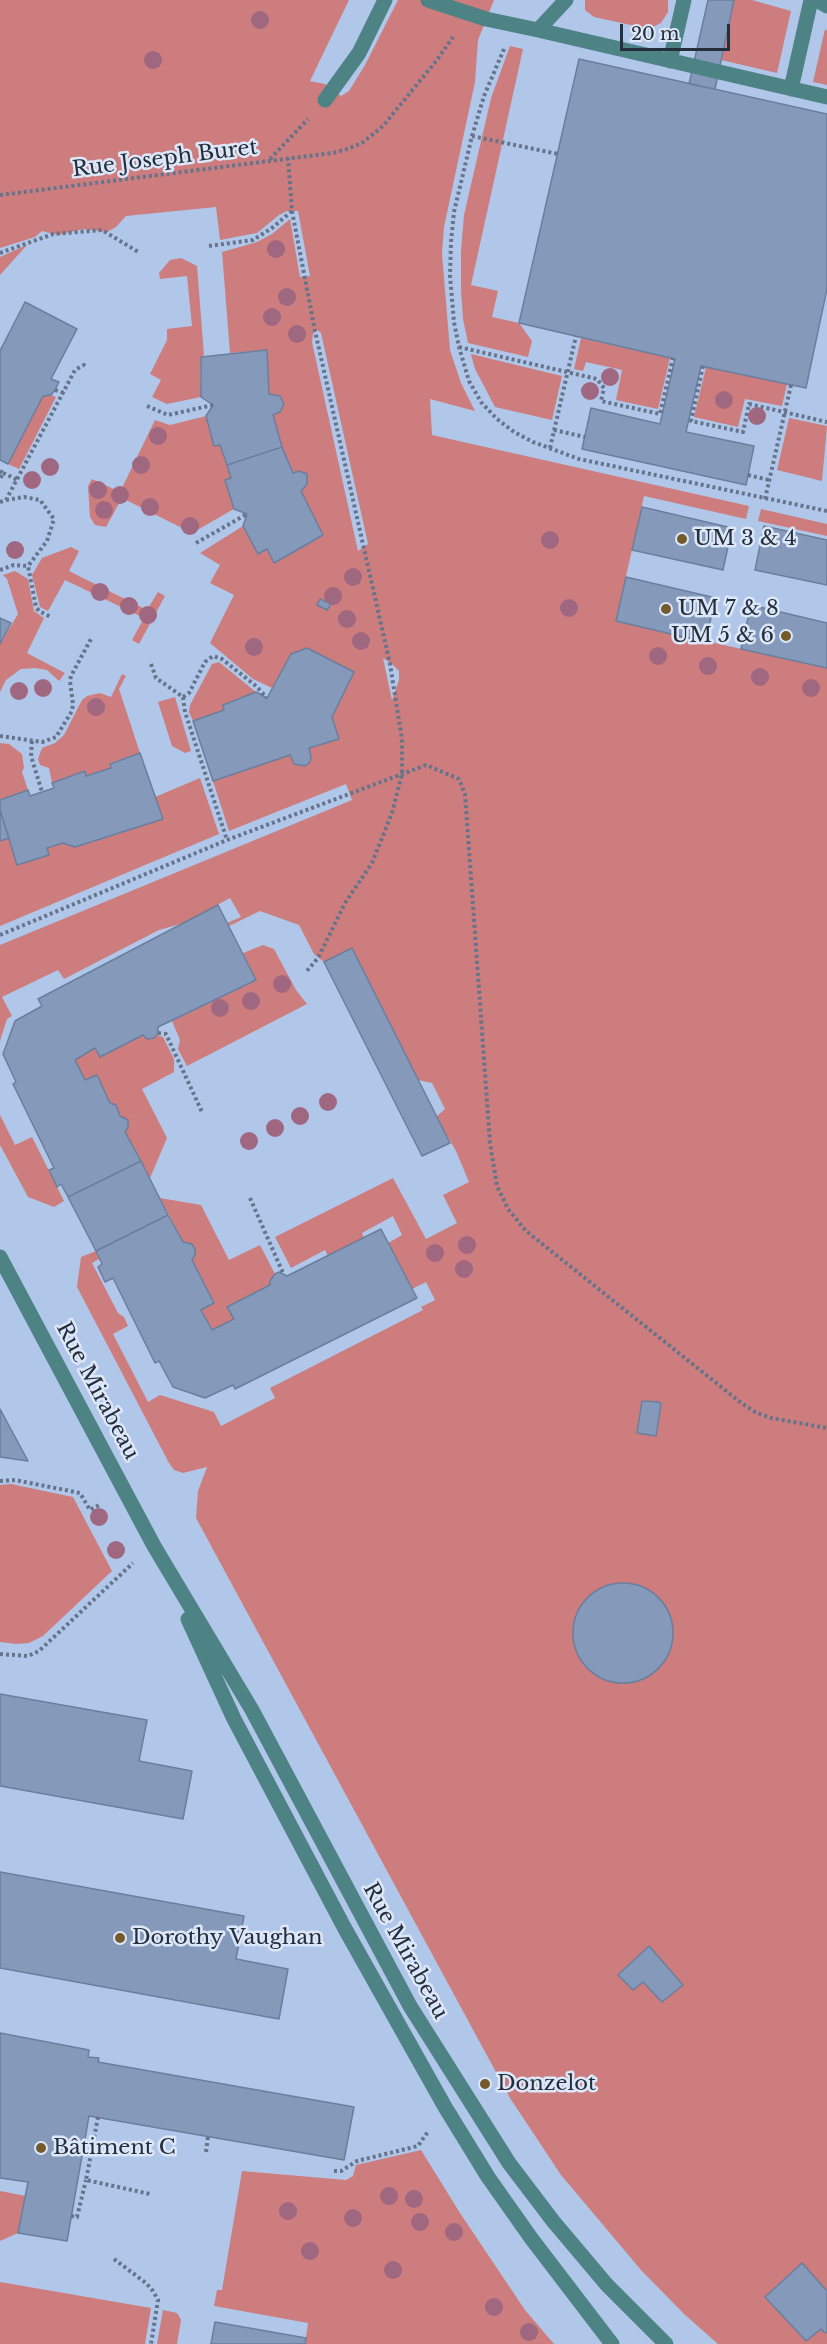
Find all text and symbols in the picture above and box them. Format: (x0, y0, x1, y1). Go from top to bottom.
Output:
scale bar (623, 12, 732, 50)
text: 20 m (631, 23, 679, 45)
street label: Rue Joseph Buret (71, 135, 259, 183)
place label: UM 3 & 4 (694, 526, 797, 552)
marker: UM 3 & 4 (675, 532, 689, 546)
place label: UM 7 & 8 (678, 596, 779, 622)
marker: UM 7 & 8 (659, 602, 673, 616)
place label: UM 5 & 6 (671, 623, 774, 649)
marker: UM 5 & 6 (779, 629, 793, 643)
street label: Rue Mirabeau (50, 1318, 144, 1464)
street label: Rue Mirabeau (357, 1878, 453, 2024)
place label: Dorothy Vaughan (132, 1925, 323, 1951)
marker: Dorothy Vaughan (113, 1931, 127, 1945)
place label: Donzelot (497, 2071, 596, 2097)
marker: Donzelot (478, 2077, 492, 2091)
place label: Bâtiment C (53, 2135, 176, 2161)
marker: Bâtiment C (34, 2141, 48, 2155)

